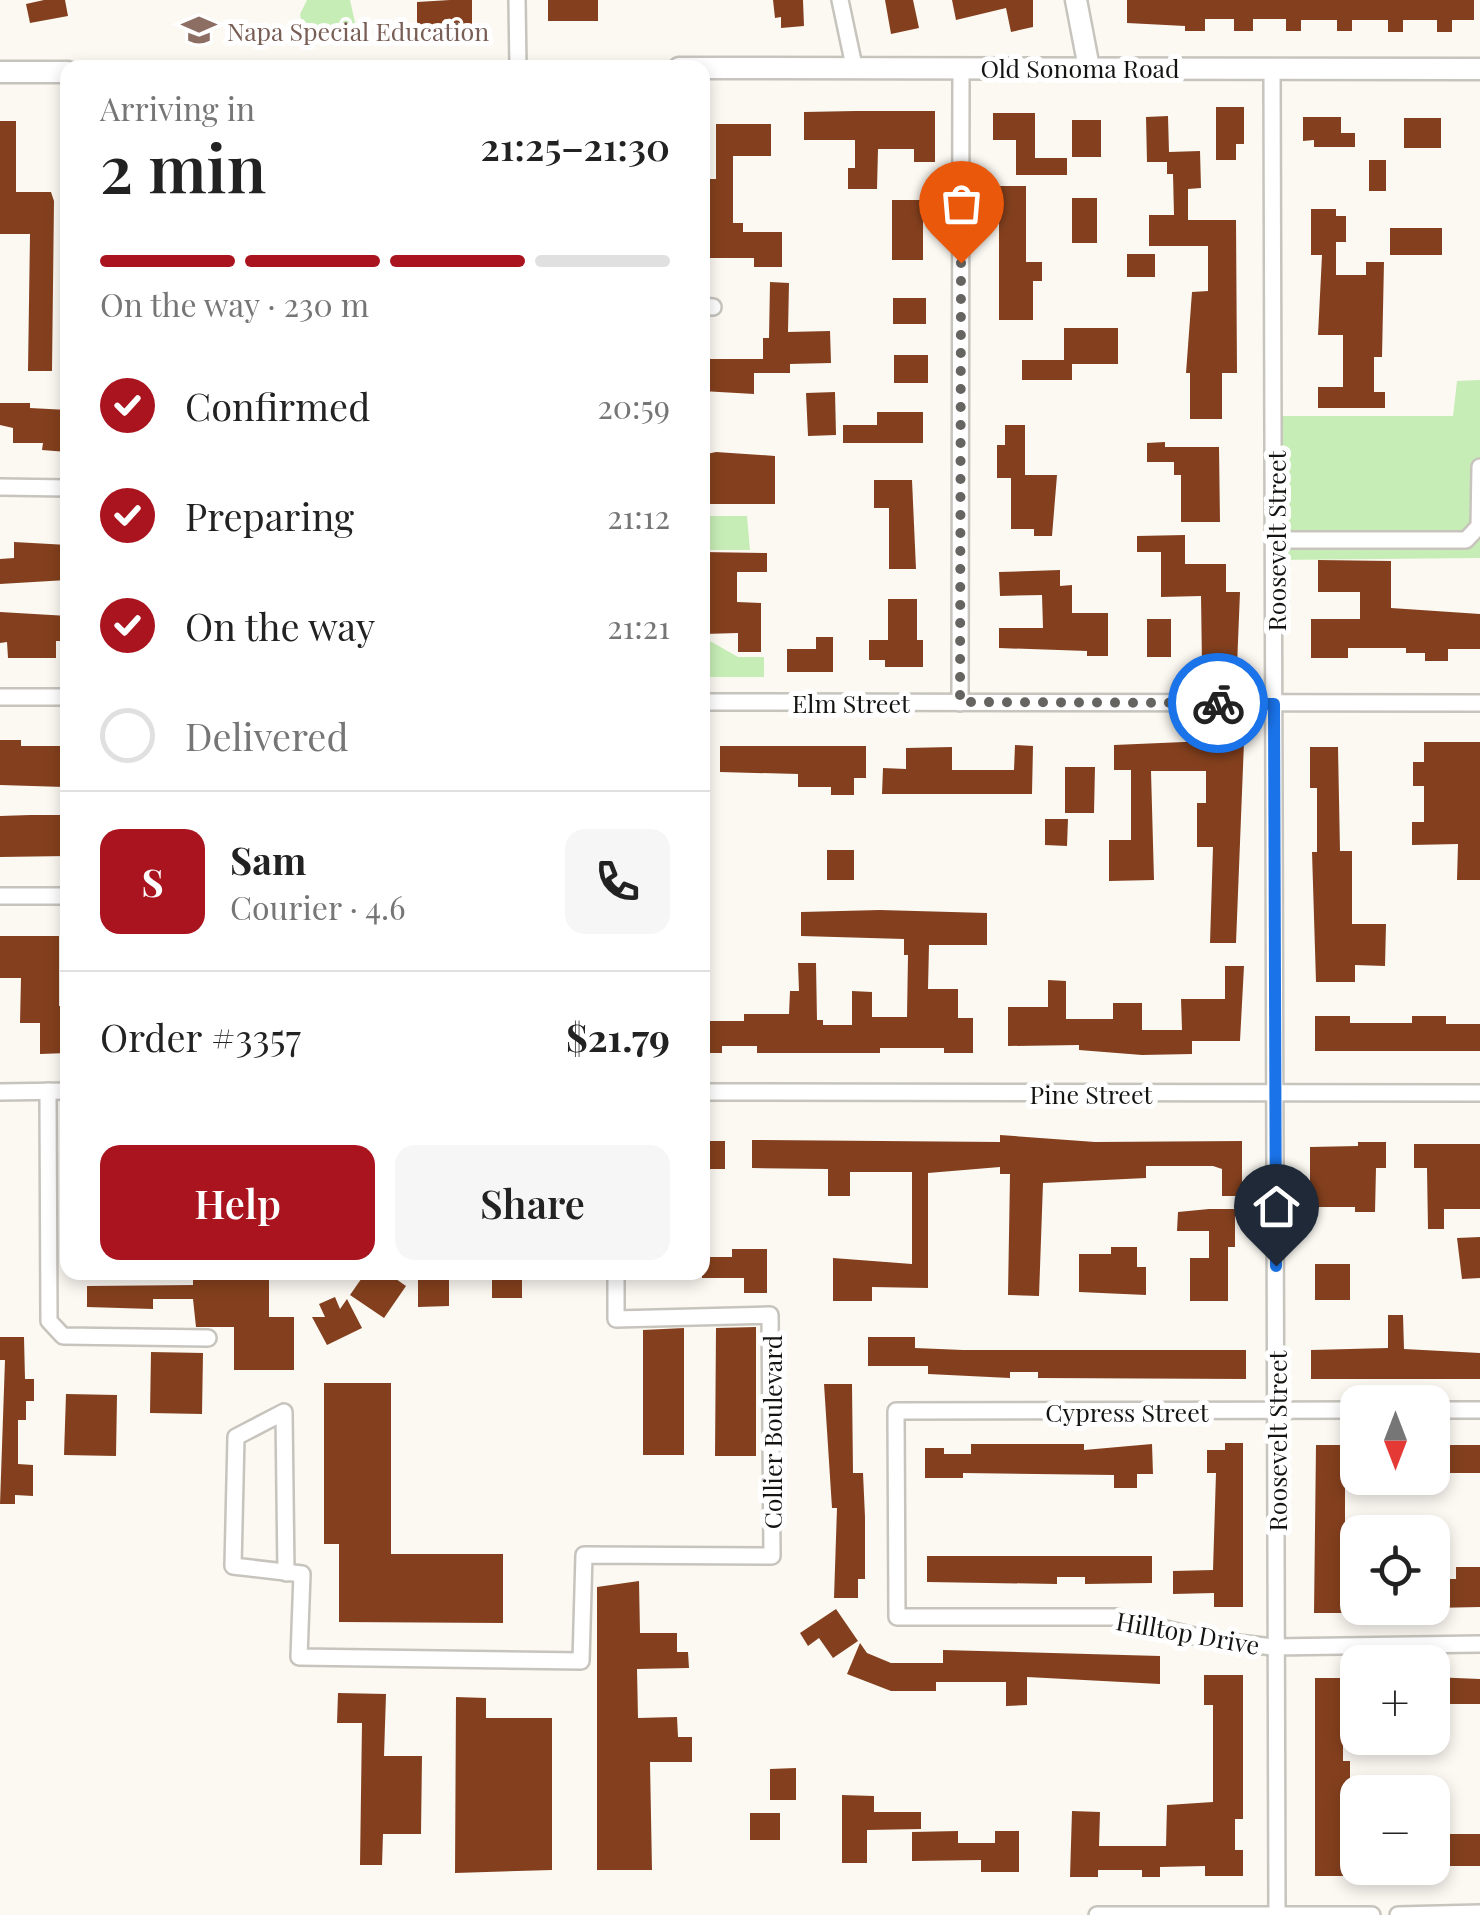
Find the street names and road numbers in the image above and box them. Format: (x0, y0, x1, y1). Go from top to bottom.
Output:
street label: Old Sonoma Road (980, 51, 1180, 84)
street label: Roosevelt Street (1259, 449, 1292, 631)
street label: Elm Street (792, 686, 911, 719)
street label: Pine Street (1030, 1077, 1154, 1110)
street label: Collier Boulevard (755, 1335, 788, 1529)
street label: Roosevelt Street (1260, 1349, 1293, 1531)
street label: Cypress Street (1045, 1395, 1210, 1428)
street label: Hilltop Drive (1114, 1603, 1262, 1661)

